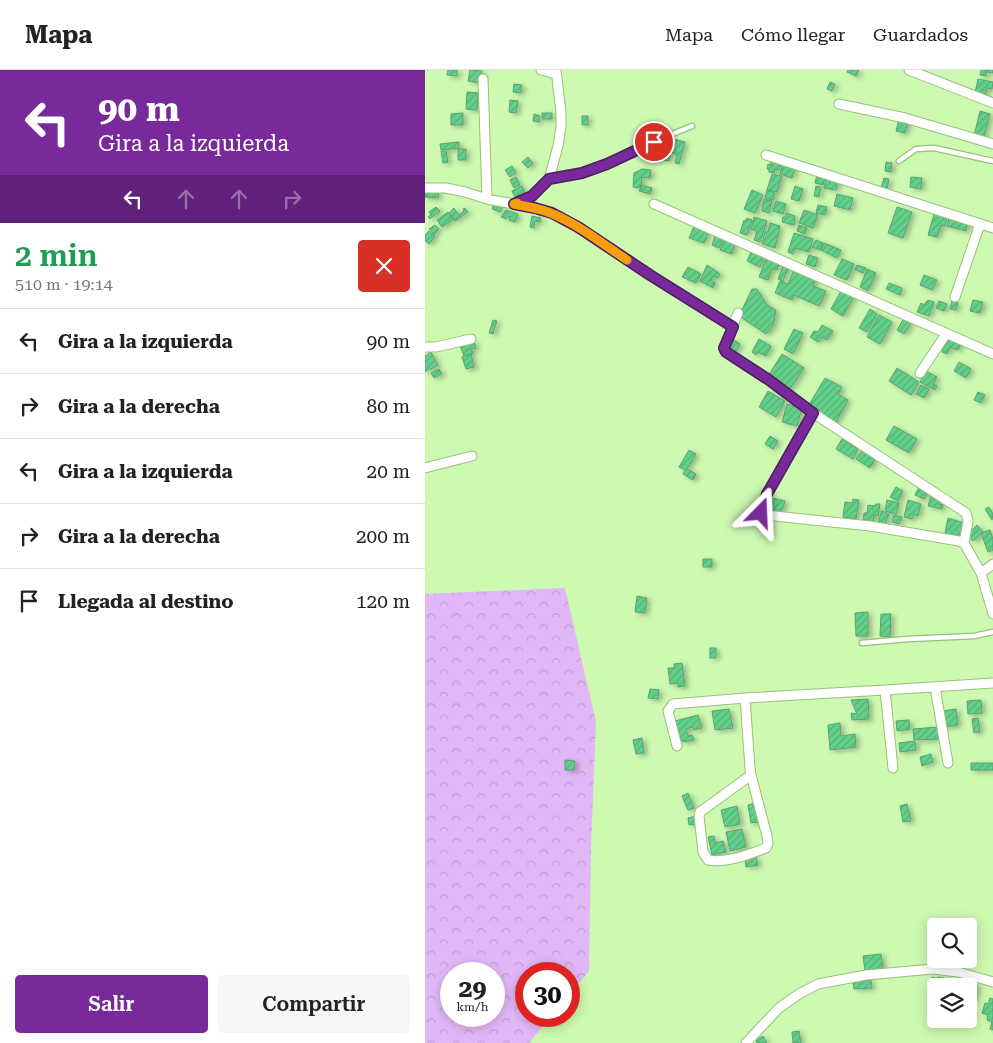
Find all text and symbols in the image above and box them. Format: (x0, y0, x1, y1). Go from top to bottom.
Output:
text: Mapa (25, 21, 92, 49)
text: Mapa (665, 24, 713, 45)
text: Cómo llegar (741, 24, 845, 45)
text: Guardados (873, 24, 968, 45)
text: 90 m (98, 89, 180, 130)
icon: left (15, 90, 80, 155)
pin (633, 121, 675, 163)
icon: arrive (640, 128, 668, 156)
text: Gira a la izquierda (98, 131, 289, 156)
icon: left (119, 185, 147, 213)
icon: ahead (172, 185, 200, 213)
icon: ahead (225, 185, 253, 213)
icon: right (278, 185, 306, 213)
text: 2 min (15, 238, 98, 273)
button: close (358, 240, 410, 292)
text: 510 m · 19:14 (15, 275, 113, 294)
icon: left (15, 327, 43, 355)
text: Gira a la izquierda (58, 330, 233, 353)
text: 90 m (367, 330, 410, 353)
icon: right (15, 392, 43, 420)
text: Gira a la derecha (58, 395, 220, 418)
text: 80 m (367, 395, 410, 418)
icon: left (15, 457, 43, 485)
text: Gira a la izquierda (58, 460, 233, 483)
text: 20 m (367, 460, 410, 483)
position arrow (734, 486, 786, 538)
icon: right (15, 522, 43, 550)
text: Gira a la derecha (58, 525, 220, 548)
text: 200 m (356, 525, 410, 548)
icon: arrive (15, 587, 43, 615)
text: Llegada al destino (58, 590, 234, 613)
text: 120 m (356, 590, 410, 613)
map controls (927, 918, 977, 1028)
button: search (927, 918, 977, 968)
speed limit sign: 30 (515, 962, 580, 1027)
text: 29 (458, 974, 487, 1003)
button: Salir (15, 975, 208, 1033)
button: Compartir (218, 975, 410, 1033)
button: layers (927, 978, 977, 1028)
text: km/h (456, 1000, 489, 1014)

